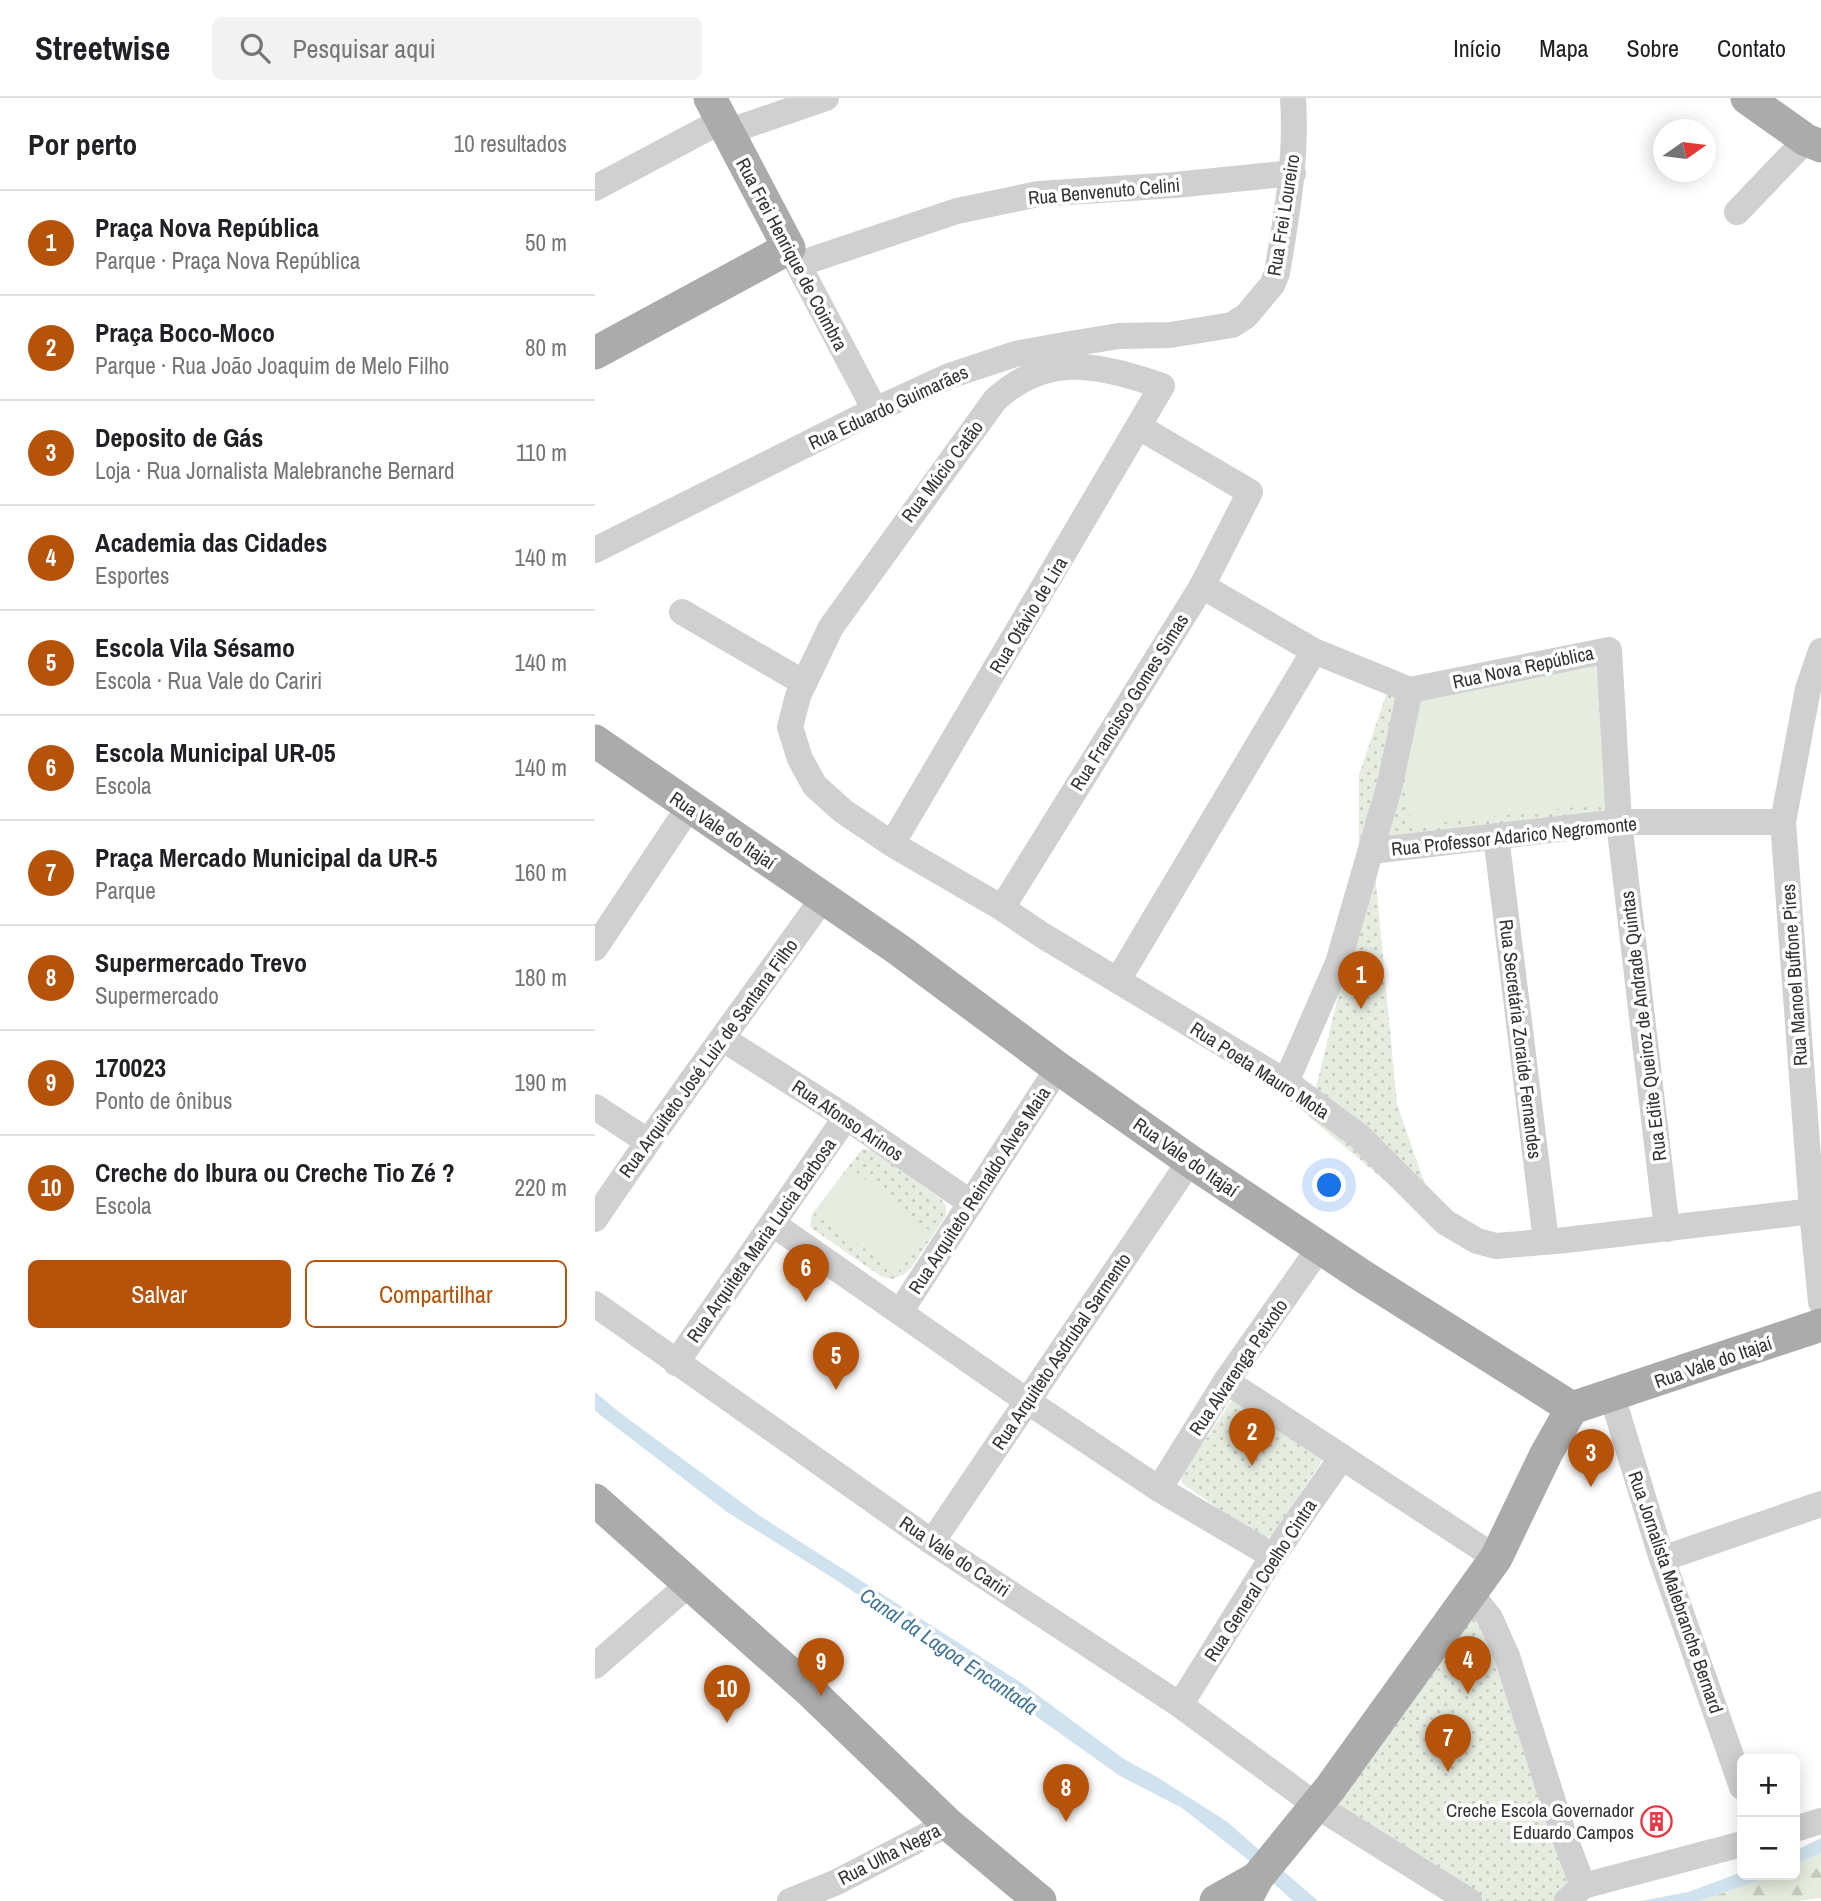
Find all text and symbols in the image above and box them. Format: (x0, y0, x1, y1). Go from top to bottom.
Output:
search box (212, 17, 702, 80)
text: Streetwise (35, 26, 170, 70)
icon: search (236, 29, 274, 67)
text: Pesquisar aqui (292, 31, 436, 66)
text: Início (1453, 32, 1501, 64)
text: Mapa (1539, 32, 1589, 64)
text: Sobre (1627, 32, 1679, 64)
text: Contato (1717, 32, 1786, 64)
north arrow (1653, 119, 1716, 182)
text: Por perto (28, 124, 137, 164)
text: 10 resultados (454, 128, 567, 159)
street label: Rua Frei Loureiro (1261, 152, 1305, 278)
street label: Rua Frei Henrique de Coimbra (730, 153, 854, 355)
street label: Rua Benvenuto Celini (1027, 171, 1181, 211)
text: Praça Nova República (95, 210, 319, 245)
text: 1 (46, 227, 56, 258)
text: 50 m (525, 227, 567, 258)
text: Parque · Praça Nova República (95, 245, 360, 276)
text: Praça Boco-Moco (95, 315, 275, 350)
text: 2 (46, 332, 56, 363)
text: 80 m (525, 332, 567, 363)
text: Parque · Rua João Joaquim de Melo Filho (95, 350, 449, 381)
street label: Rua Eduardo Guimarães (804, 359, 972, 455)
street label: Rua Múcio Catão (895, 415, 989, 527)
text: Deposito de Gás (95, 420, 263, 455)
text: 3 (46, 437, 56, 468)
text: 110 m (516, 437, 567, 468)
text: Loja · Rua Jornalista Malebranche Bernard (95, 455, 455, 486)
text: Academia das Cidades (95, 525, 327, 560)
text: 4 (46, 542, 56, 573)
text: 140 m (515, 542, 567, 573)
street label: Rua Otávio de Lira (983, 552, 1073, 678)
text: Esportes (95, 560, 169, 591)
street label: Rua Francisco Gomes Simas (1064, 608, 1194, 796)
text: Escola Vila Sésamo (95, 630, 295, 665)
street label: Rua Nova República (1450, 639, 1596, 695)
text: 5 (46, 647, 56, 678)
text: 140 m (515, 647, 567, 678)
text: Escola · Rua Vale do Cariri (95, 665, 322, 696)
text: Escola Municipal UR-05 (95, 735, 336, 770)
text: 6 (46, 752, 56, 783)
text: 140 m (515, 752, 567, 783)
text: Escola (95, 770, 152, 801)
street label: Rua Vale do Itajaí (665, 785, 782, 875)
street label: Rua Professor Adarico Negromonte (1390, 810, 1638, 862)
text: Praça Mercado Municipal da UR-5 (95, 840, 437, 875)
text: 7 (46, 857, 56, 888)
text: 160 m (515, 857, 567, 888)
text: Parque (95, 875, 156, 906)
street label: Rua Manoel Buffone Pires (1775, 883, 1813, 1067)
street label: Rua Edite Queiroz de Andrade Quintas (1613, 889, 1672, 1163)
street label: Rua Secretária Zoraide Fernandes (1493, 918, 1549, 1160)
street label: Rua Arquiteto José Luiz de Santana Filho (612, 933, 804, 1183)
text: Supermercado Trevo (95, 945, 307, 980)
pin: 1 (1338, 951, 1384, 1009)
text: 8 (46, 962, 56, 993)
text: 180 m (515, 962, 567, 993)
text: Supermercado (95, 980, 219, 1011)
street label: Rua Poeta Mauro Mota (1185, 1015, 1335, 1125)
text: 170023 (95, 1050, 166, 1085)
text: 9 (46, 1067, 56, 1098)
text: 190 m (515, 1067, 567, 1098)
street label: Rua Afonso Arinos (787, 1073, 909, 1167)
street label: Rua Arquiteto Reinaldo Alves Maia (902, 1081, 1056, 1299)
text: Ponto de ônibus (95, 1085, 232, 1116)
street label: Rua Vale do Itajaí (1128, 1111, 1244, 1203)
street label: Rua Arquiteta Maria Lucia Barbosa (680, 1132, 842, 1347)
text: Creche do Ibura ou Creche Tio Zé ? (95, 1155, 455, 1190)
your location (1312, 1168, 1346, 1202)
text: 10 (41, 1172, 61, 1203)
text: 220 m (515, 1172, 567, 1203)
text: Escola (95, 1190, 152, 1221)
pin: 6 (783, 1244, 829, 1302)
street label: Rua Arquiteto Asdrubal Sarmento (985, 1248, 1137, 1454)
button: Salvar (28, 1260, 291, 1328)
button: Compartilhar (305, 1260, 567, 1328)
street label: Rua Alvarenga Peixoto (1183, 1294, 1293, 1440)
street label: Rua Vale do Itajaí (1651, 1330, 1776, 1394)
pin: 5 (813, 1332, 859, 1390)
pin: 2 (1229, 1408, 1275, 1466)
pin: 3 (1568, 1429, 1614, 1487)
street label: Rua Jornalista Malebranche Bernard (1622, 1467, 1730, 1717)
street label: Rua General Coelho Cintra (1198, 1493, 1322, 1666)
street label: Rua Vale do Cariri (895, 1509, 1015, 1603)
water label: Canal da Lagoa Encantada (854, 1581, 1044, 1721)
pin: 4 (1445, 1636, 1491, 1694)
pin: 9 (798, 1638, 844, 1696)
pin: 10 (704, 1665, 750, 1723)
pin: 7 (1425, 1714, 1471, 1772)
map controls (1737, 1754, 1800, 1880)
button: + (1737, 1754, 1800, 1817)
pin: 8 (1043, 1764, 1089, 1822)
place label: Creche Escola Governador Eduardo Campos (1446, 1797, 1635, 1845)
building icon: Creche Escola Governador Eduardo Campos (1640, 1804, 1674, 1838)
street label: Rua Ulha Negra (833, 1817, 945, 1891)
button: − (1737, 1817, 1800, 1880)

